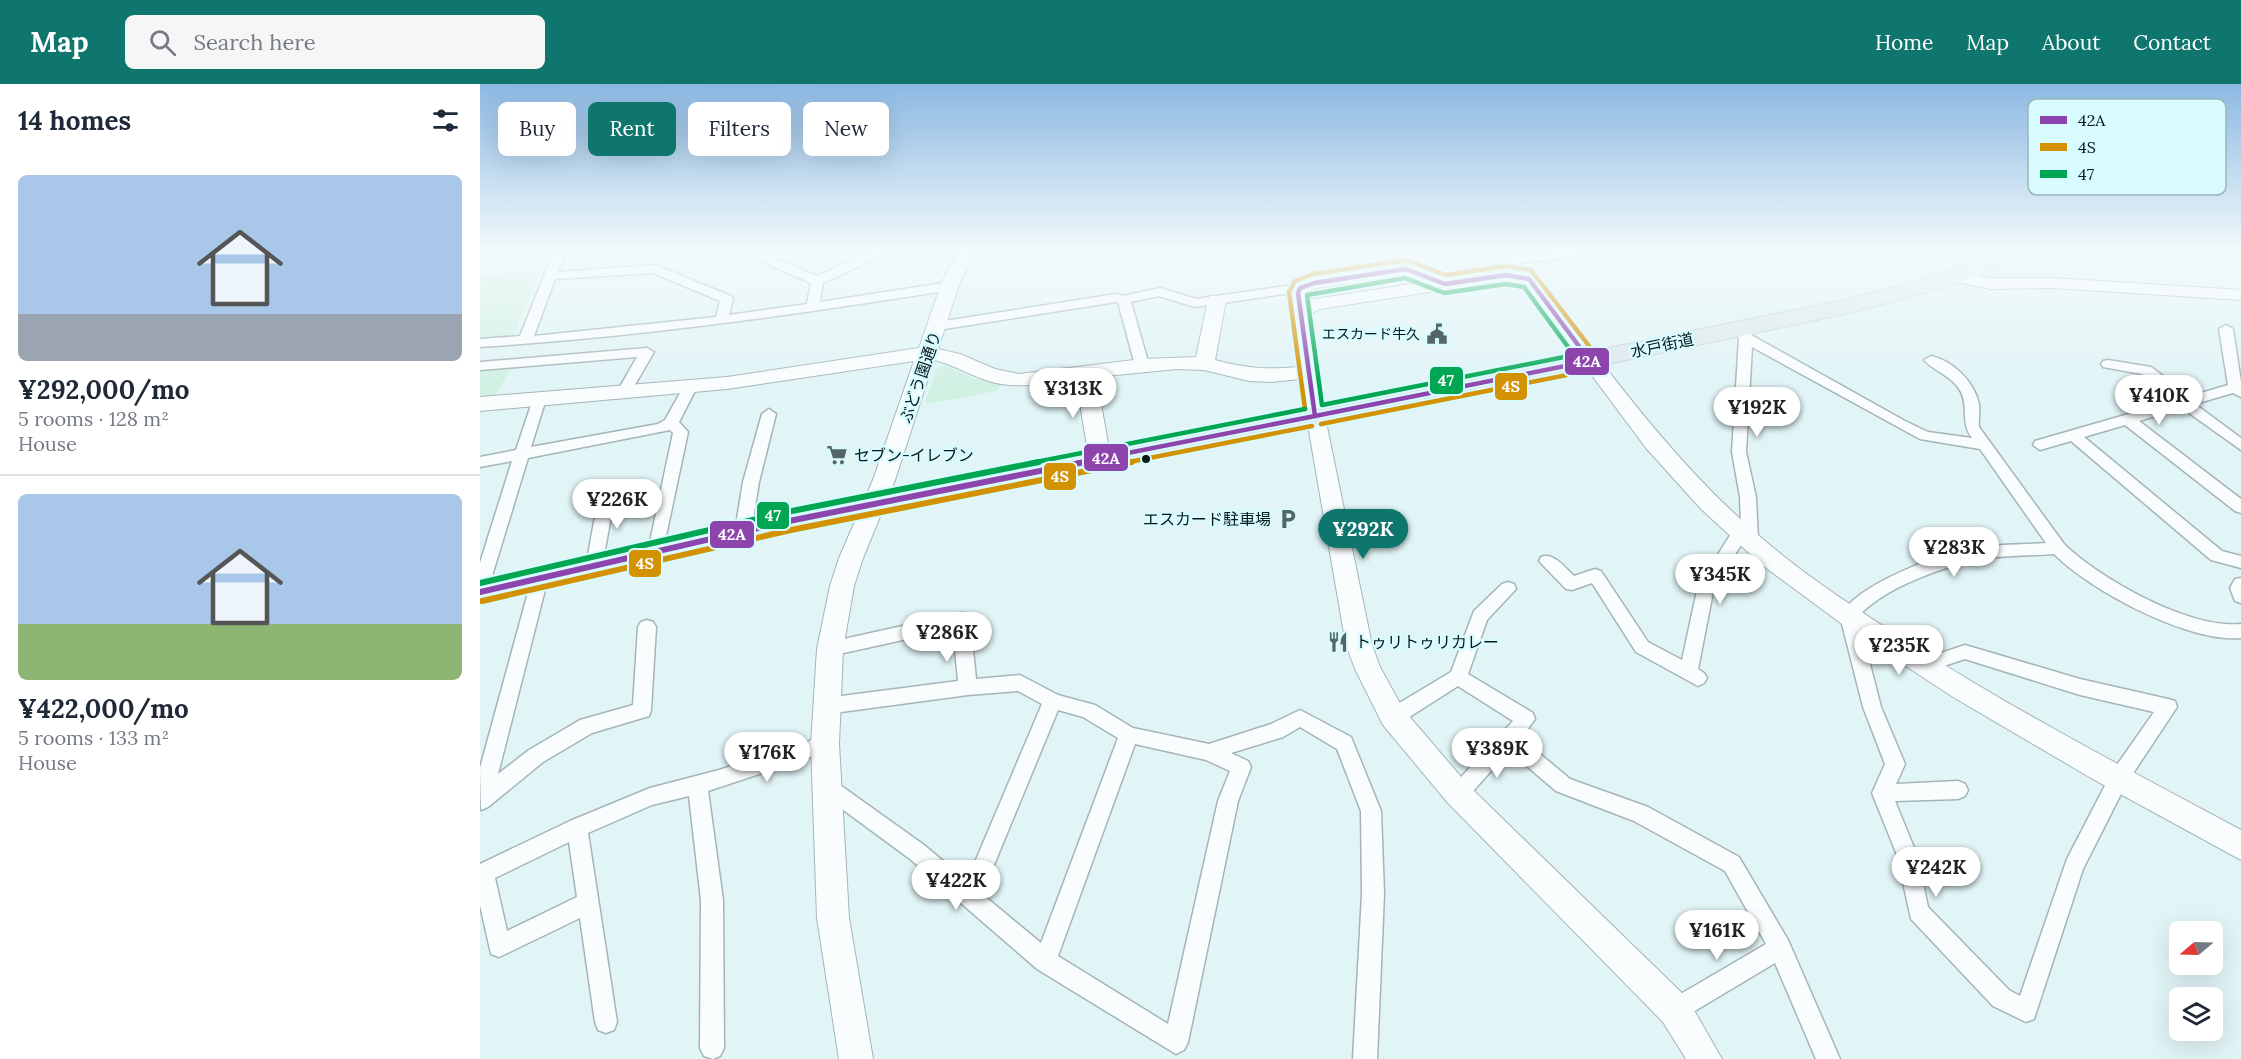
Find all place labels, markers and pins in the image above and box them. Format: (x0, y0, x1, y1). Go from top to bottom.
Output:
public building icon: エスカード牛久 (1425, 322, 1449, 346)
place label: エスカード牛久 (1322, 325, 1420, 343)
pin: ¥313K (1031, 368, 1115, 419)
pin: ¥410K (2117, 375, 2201, 426)
pin: ¥192K (1715, 387, 1799, 438)
supermarket icon: セブン-イレブン (825, 443, 849, 467)
place label: セブン-イレブン (854, 445, 974, 465)
unlabelled marker (1140, 453, 1152, 465)
pin: ¥226K (575, 479, 659, 530)
parking icon: エスカード駐車場 (1276, 507, 1300, 531)
place label: エスカード駐車場 (1143, 509, 1271, 529)
pin: ¥292K (1321, 509, 1405, 560)
pin: ¥283K (1912, 527, 1996, 578)
pin: ¥345K (1678, 554, 1762, 605)
pin: ¥286K (905, 612, 989, 663)
pin: ¥235K (1857, 625, 1941, 676)
restaurant icon: トゥリトゥリカレー (1326, 630, 1350, 654)
place label: トゥリトゥリカレー (1355, 632, 1499, 652)
pin: ¥389K (1455, 728, 1539, 779)
pin: ¥176K (725, 732, 809, 783)
pin: ¥242K (1894, 847, 1978, 898)
pin: ¥422K (914, 860, 998, 911)
pin: ¥161K (1675, 910, 1759, 961)

